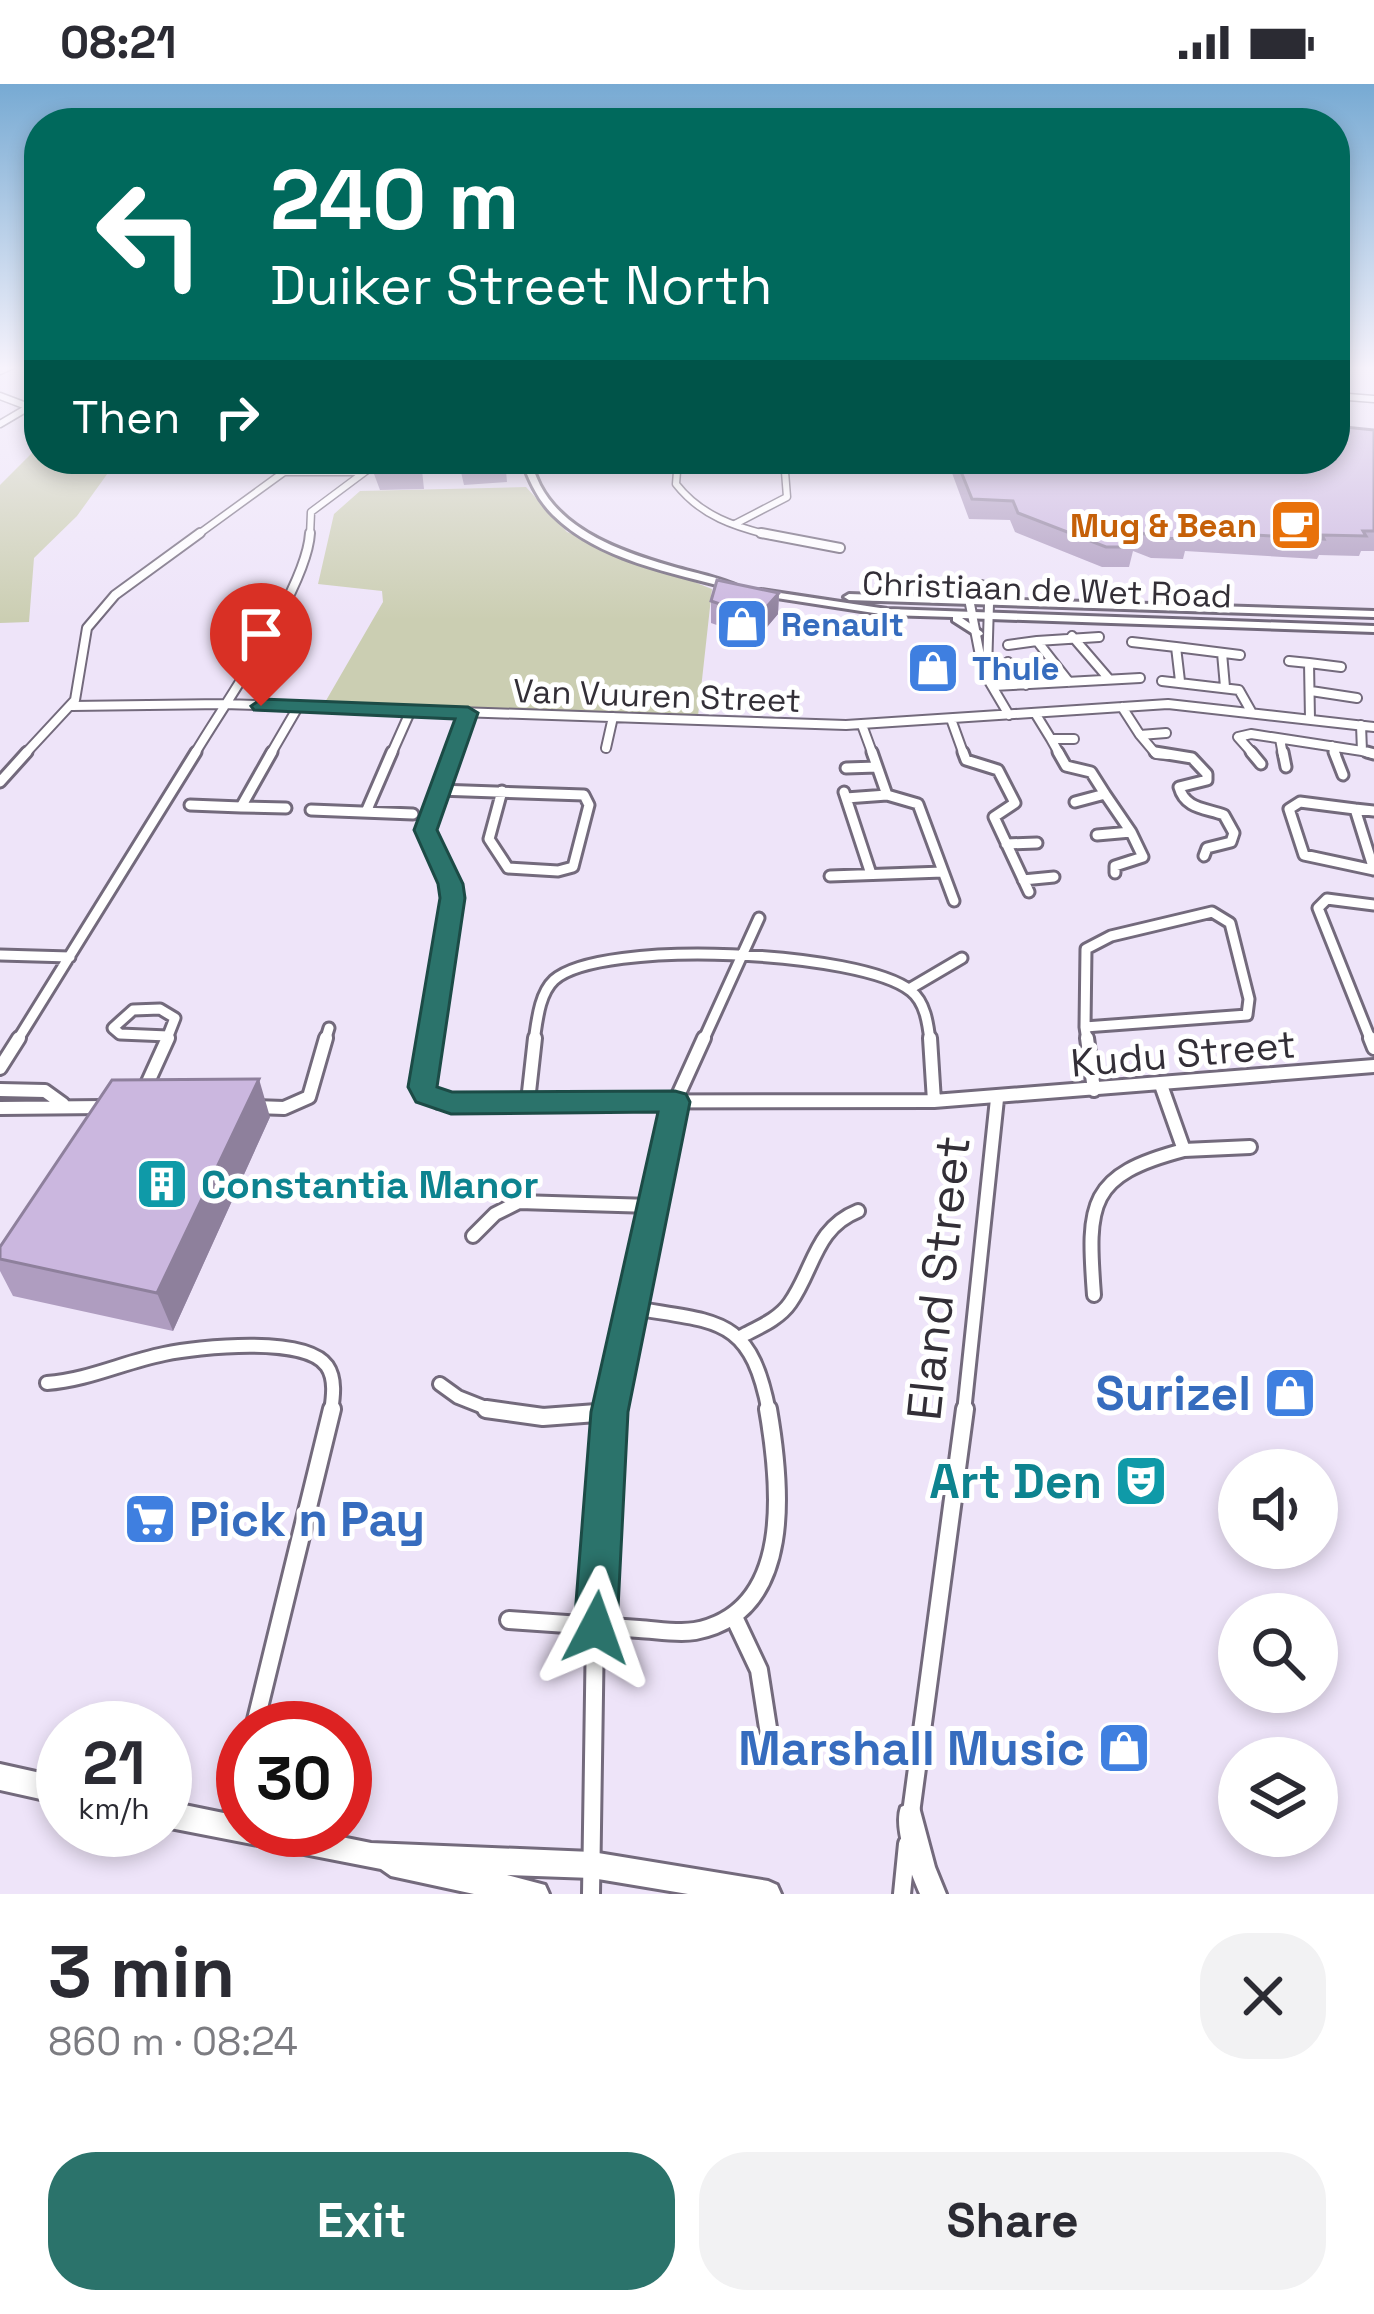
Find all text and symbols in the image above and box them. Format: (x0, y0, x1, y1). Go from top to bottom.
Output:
text: 08:21 (60, 14, 177, 71)
text: 240 m (270, 146, 519, 254)
icon: left (72, 156, 228, 312)
text: Duiker Street North (270, 251, 772, 320)
icon: right (204, 384, 270, 450)
text: Then (72, 389, 180, 446)
cafe icon: Mug & Bean (1268, 497, 1324, 553)
place label: Mug & Bean (1070, 505, 1257, 547)
street label: Christiaan de Wet Road (861, 563, 1233, 617)
pin (210, 583, 312, 706)
shop icon: Renault (714, 596, 770, 652)
icon: arrive (228, 601, 294, 667)
place label: Renault (781, 604, 904, 646)
shop icon: Thule (905, 640, 961, 696)
place label: Thule (972, 648, 1060, 690)
street label: Van Vuuren Street (512, 670, 802, 722)
street label: Kudu Street (1069, 1019, 1297, 1088)
street label: Eland Street (893, 1133, 984, 1423)
building icon: Constantia Manor (134, 1156, 190, 1212)
place label: Constantia Manor (201, 1160, 539, 1209)
place label: Surizel (1096, 1363, 1251, 1424)
shop icon: Surizel (1262, 1365, 1318, 1421)
map controls (1218, 1449, 1338, 1857)
button: sound (1218, 1449, 1338, 1569)
place label: Art Den (929, 1451, 1102, 1512)
theatre icon: Art Den (1113, 1453, 1169, 1509)
place label: Pick n Pay (189, 1489, 425, 1550)
supermarket icon: Pick n Pay (122, 1491, 178, 1547)
position arrow (533, 1565, 659, 1691)
button: search (1218, 1593, 1338, 1713)
speed limit sign: 30 (216, 1701, 372, 1857)
place label: Marshall Music (738, 1718, 1085, 1779)
shop icon: Marshall Music (1096, 1720, 1152, 1776)
text: 21 (83, 1725, 145, 1802)
button: layers (1218, 1737, 1338, 1857)
text: km/h (78, 1789, 150, 1828)
text: 3 min (48, 1926, 235, 2018)
button: close (1200, 1933, 1326, 2059)
text: 860 m · 08:24 (48, 2017, 298, 2066)
button: Exit (48, 2152, 675, 2290)
button: Share (699, 2152, 1326, 2290)

